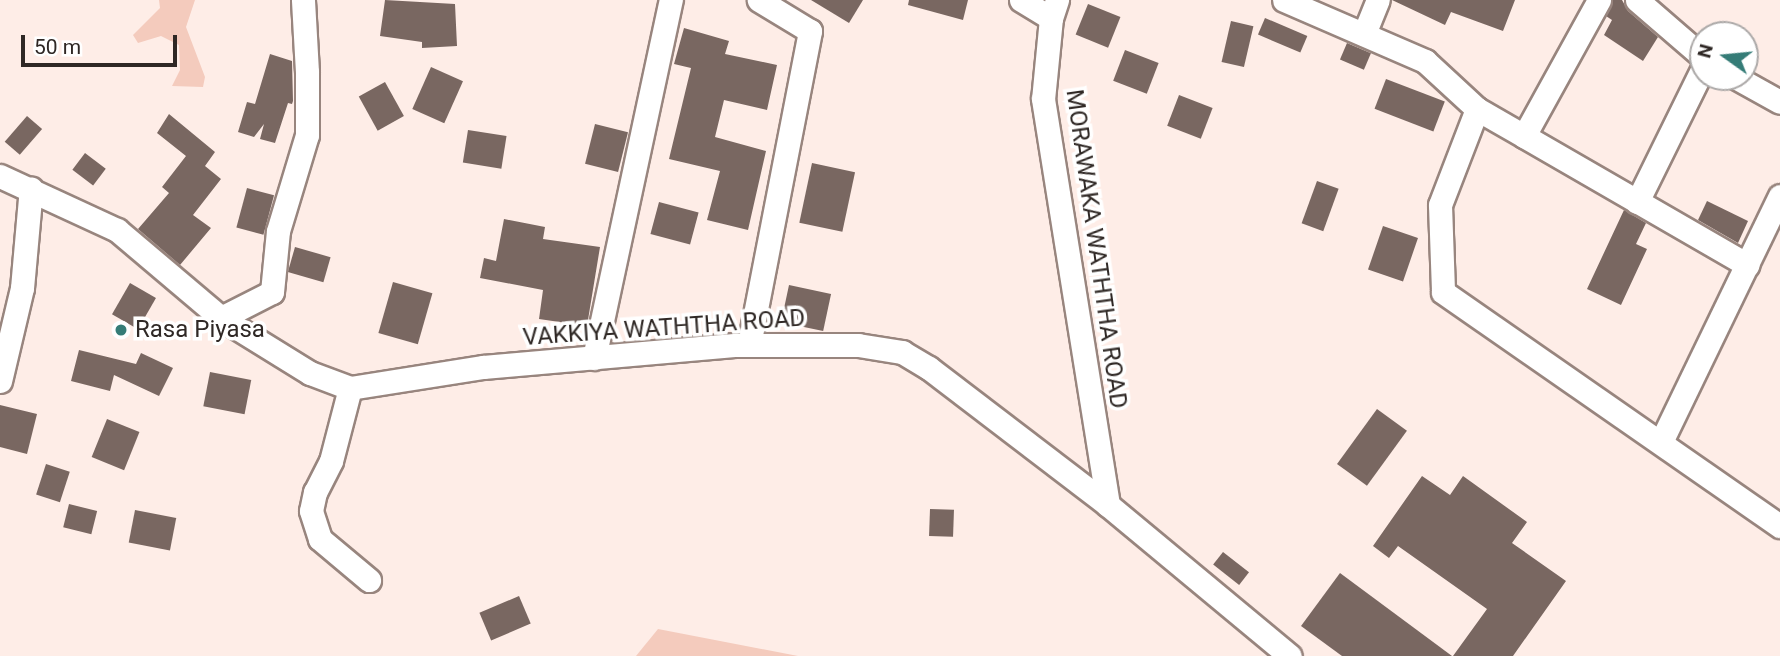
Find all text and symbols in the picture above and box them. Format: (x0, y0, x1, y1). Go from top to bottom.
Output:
scale bar (24, 21, 180, 65)
north arrow (1689, 21, 1759, 91)
text: 50 m (34, 35, 81, 59)
text: N (1692, 42, 1718, 60)
street label: MORAWAKA WATHTHA ROAD (1059, 88, 1133, 410)
street label: VAKKIYA WATHTHA ROAD (522, 304, 806, 352)
place label: Rasa Piyasa (135, 316, 265, 344)
marker: Rasa Piyasa (113, 322, 129, 338)

